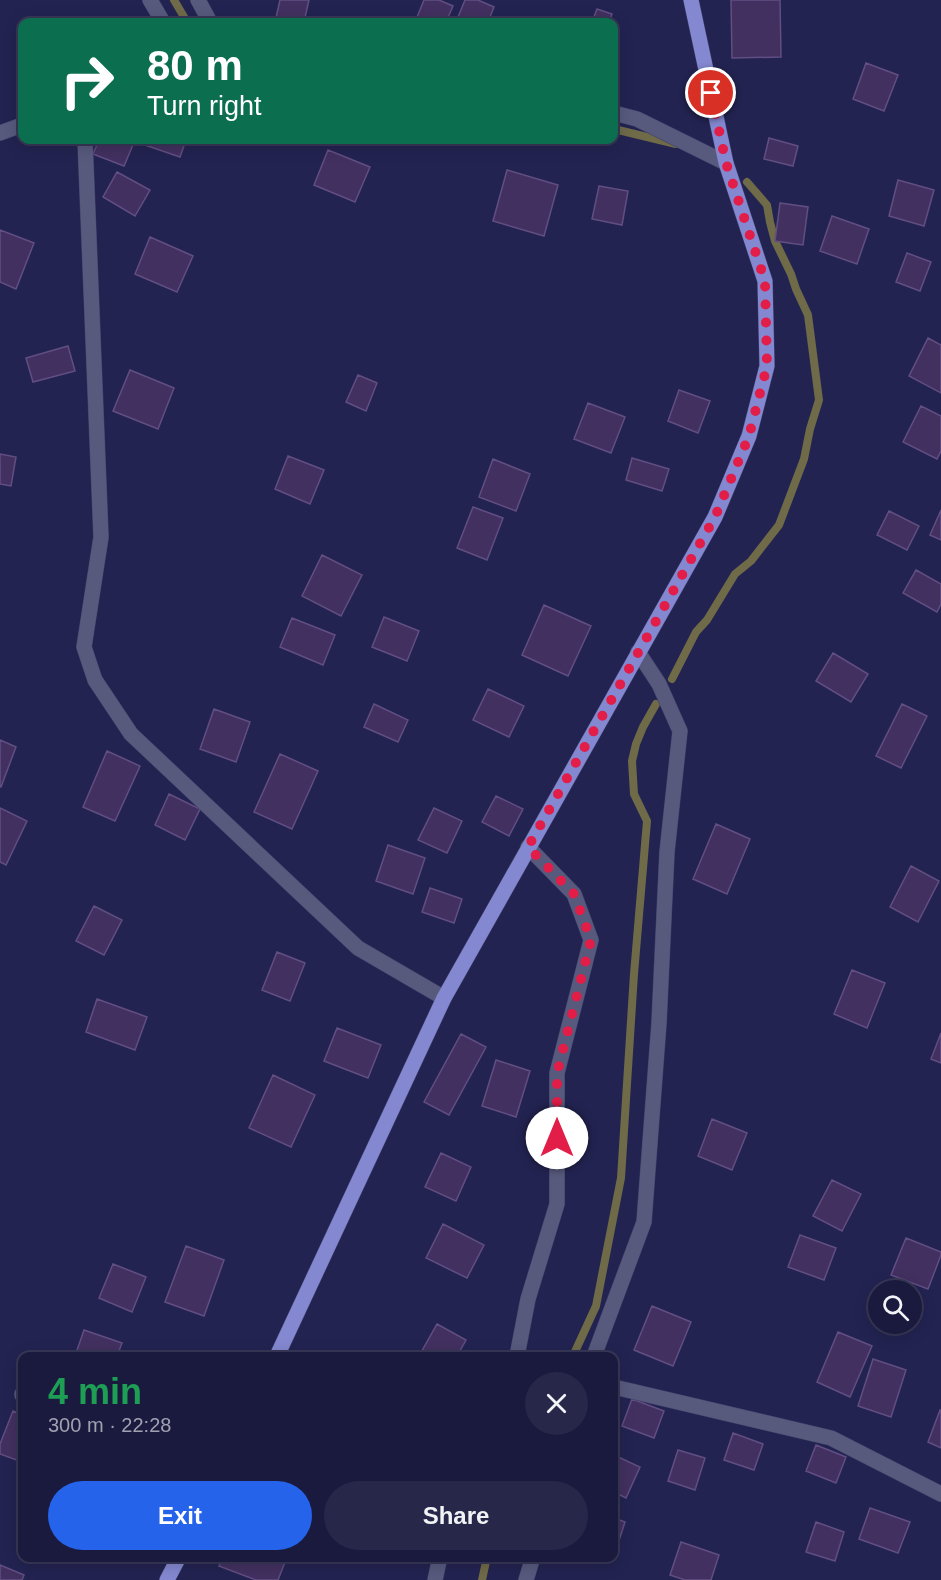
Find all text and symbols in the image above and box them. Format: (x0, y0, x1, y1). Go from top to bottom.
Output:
icon: right (48, 42, 126, 120)
text: 80 m (147, 42, 243, 89)
pin (685, 67, 736, 118)
icon: arrive (694, 76, 727, 109)
text: Turn right (147, 91, 262, 121)
position arrow (525, 1106, 589, 1170)
map controls (868, 1280, 922, 1334)
button: search (868, 1280, 922, 1334)
text: 4 min (48, 1371, 142, 1412)
button: close (525, 1372, 588, 1435)
text: 300 m · 22:28 (48, 1414, 171, 1436)
button: Exit (48, 1481, 312, 1550)
button: Share (324, 1481, 588, 1550)

